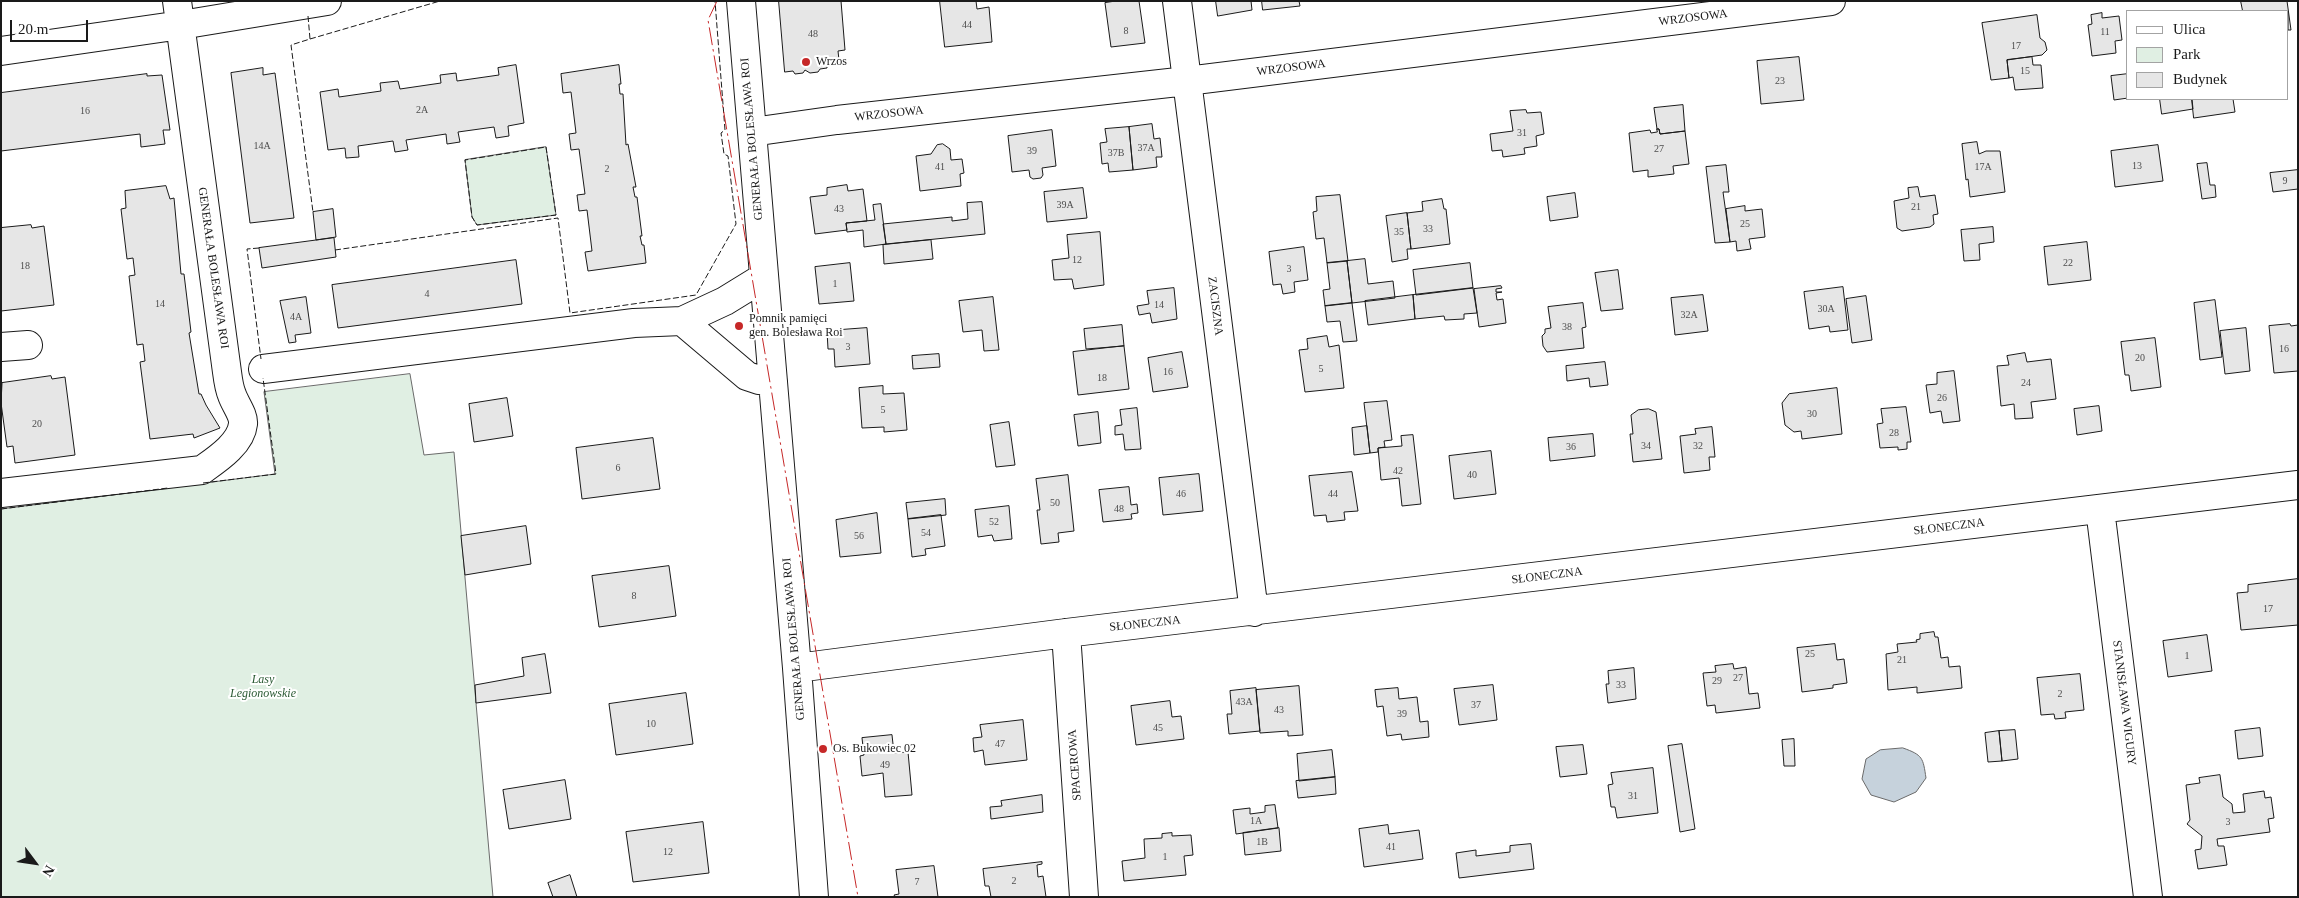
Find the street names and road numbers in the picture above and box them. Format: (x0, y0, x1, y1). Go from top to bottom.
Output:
street label: WRZOSOWA (1658, 7, 1728, 29)
street label: GENERAŁA BOLESŁAWA ROI (738, 57, 766, 221)
street label: WRZOSOWA (1256, 57, 1326, 79)
street label: WRZOSOWA (854, 103, 924, 125)
street label: GENERAŁA BOLESŁAWA ROI (195, 186, 231, 350)
street label: ZACISZNA (1204, 276, 1226, 336)
street label: SŁONECZNA (1913, 516, 1985, 538)
street label: GENERAŁA BOLESŁAWA ROI (780, 557, 808, 721)
street label: SŁONECZNA (1511, 565, 1583, 587)
street label: SŁONECZNA (1109, 613, 1181, 635)
street label: STANISŁAWA WIGURY (2109, 639, 2139, 767)
street label: SPACEROWA (1065, 729, 1085, 801)

